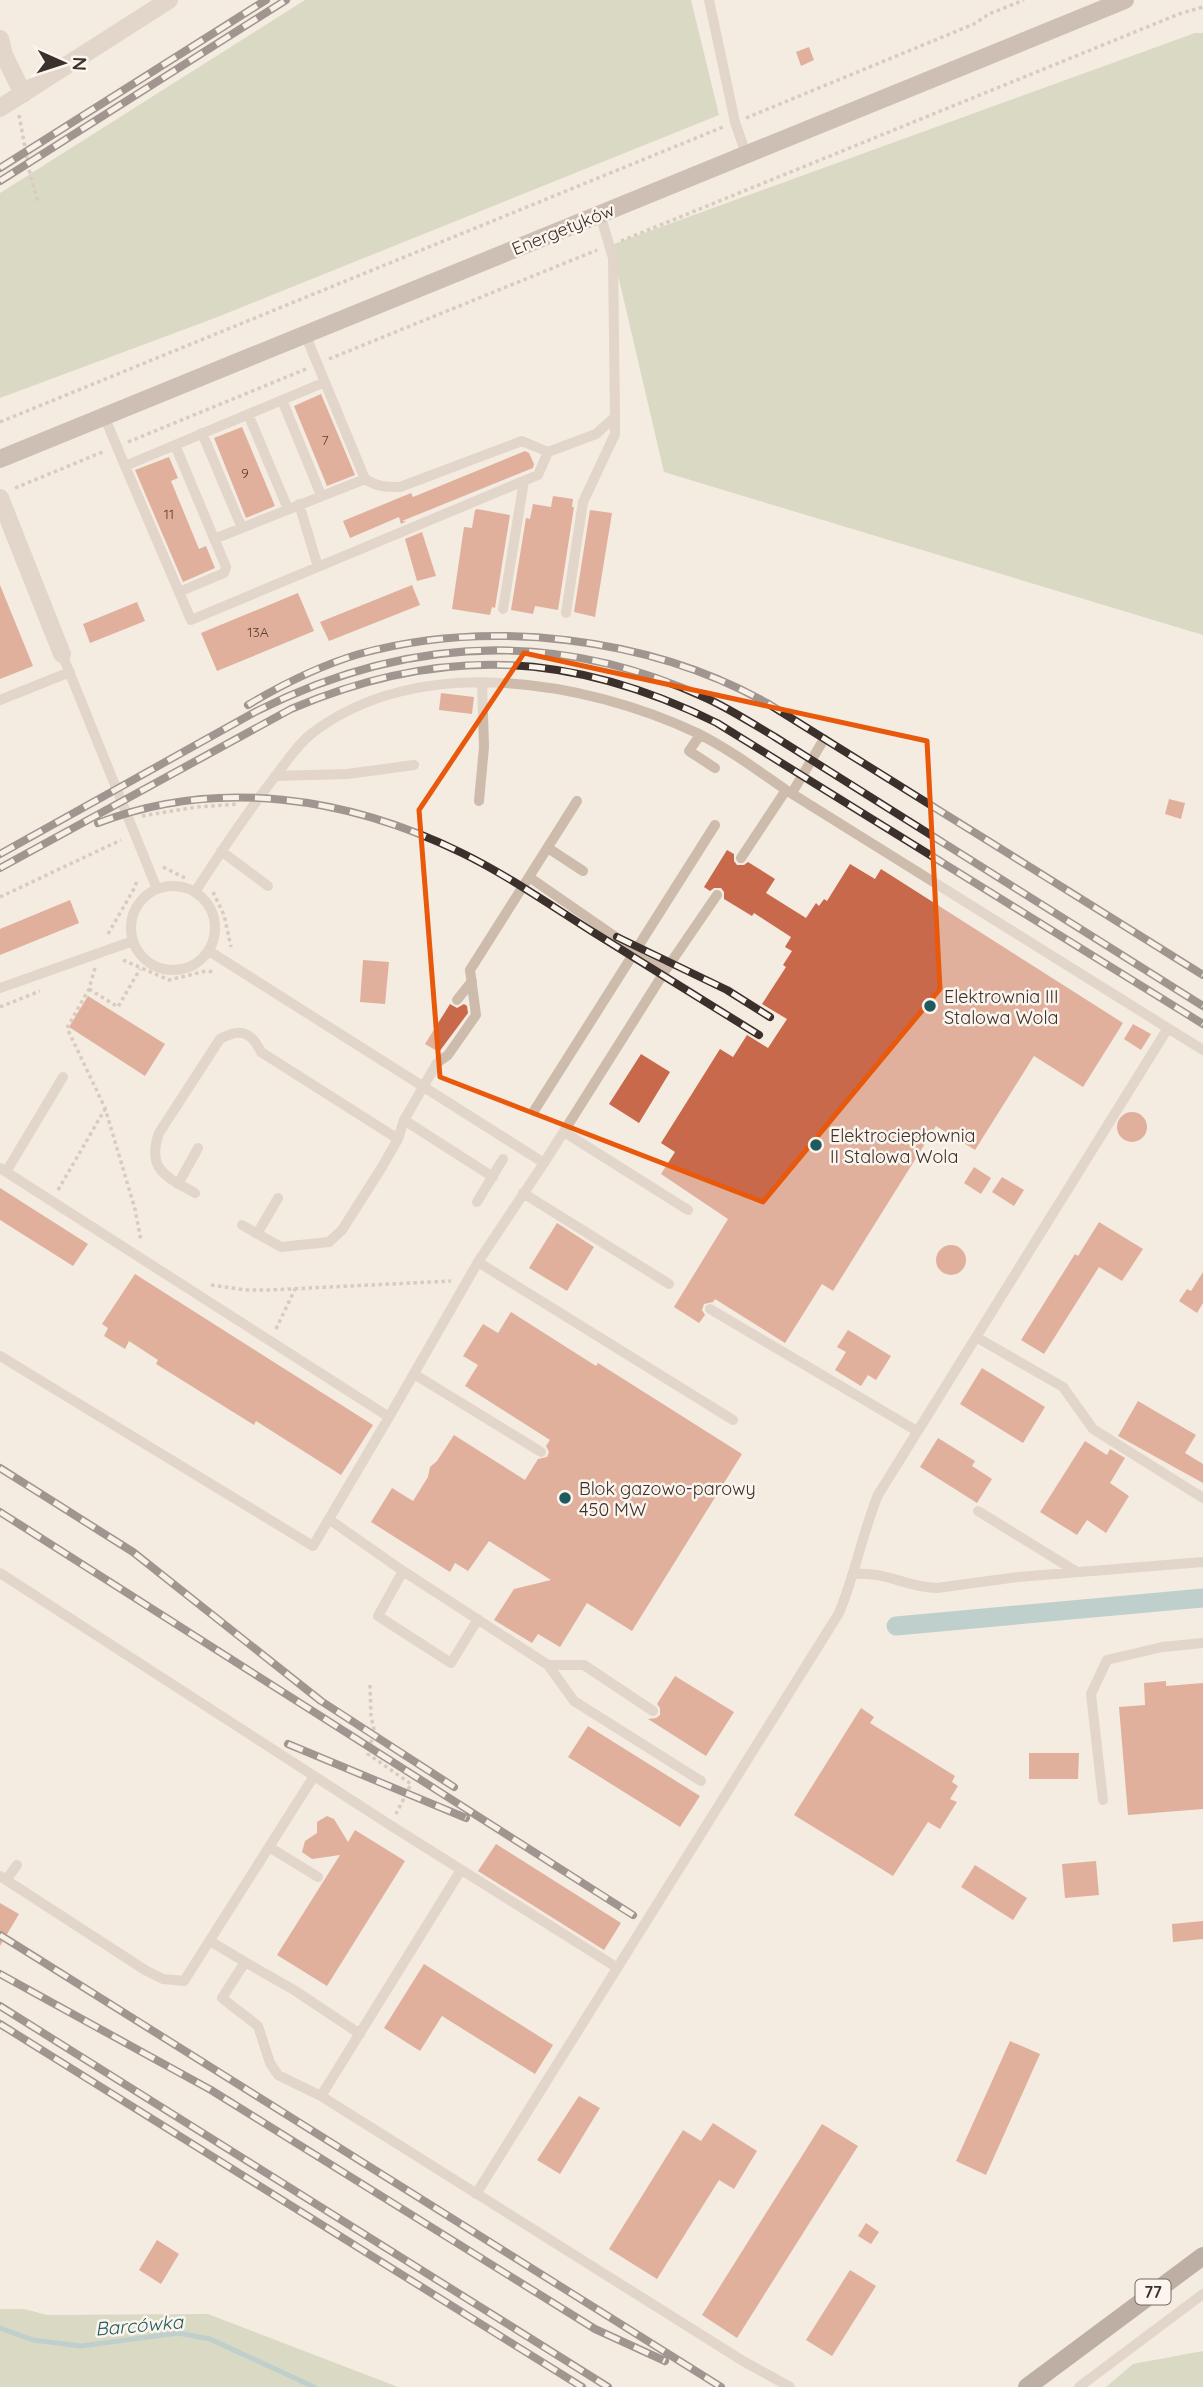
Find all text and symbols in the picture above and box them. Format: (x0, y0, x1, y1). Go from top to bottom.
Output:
north arrow (28, 28, 98, 98)
text: N (68, 56, 92, 71)
street label: Energetyków (508, 198, 618, 260)
house number: 7 (321, 431, 329, 449)
house number: 9 (241, 464, 249, 482)
house number: 11 (164, 505, 174, 523)
house number: 13A (247, 623, 269, 641)
place label: Elektrownia III Stalowa Wola (944, 985, 1059, 1029)
marker: Elektrownia III Stalowa Wola (922, 998, 938, 1014)
place label: Elektrociepłownia II Stalowa Wola (830, 1124, 975, 1168)
marker: Elektrociepłownia II Stalowa Wola (808, 1137, 824, 1153)
place label: Blok gazowo-parowy 450 MW (579, 1477, 756, 1521)
marker: Blok gazowo-parowy 450 MW (557, 1490, 573, 1506)
road number: 77 (1136, 2280, 1170, 2304)
water label: Barcówka (94, 2309, 185, 2341)

